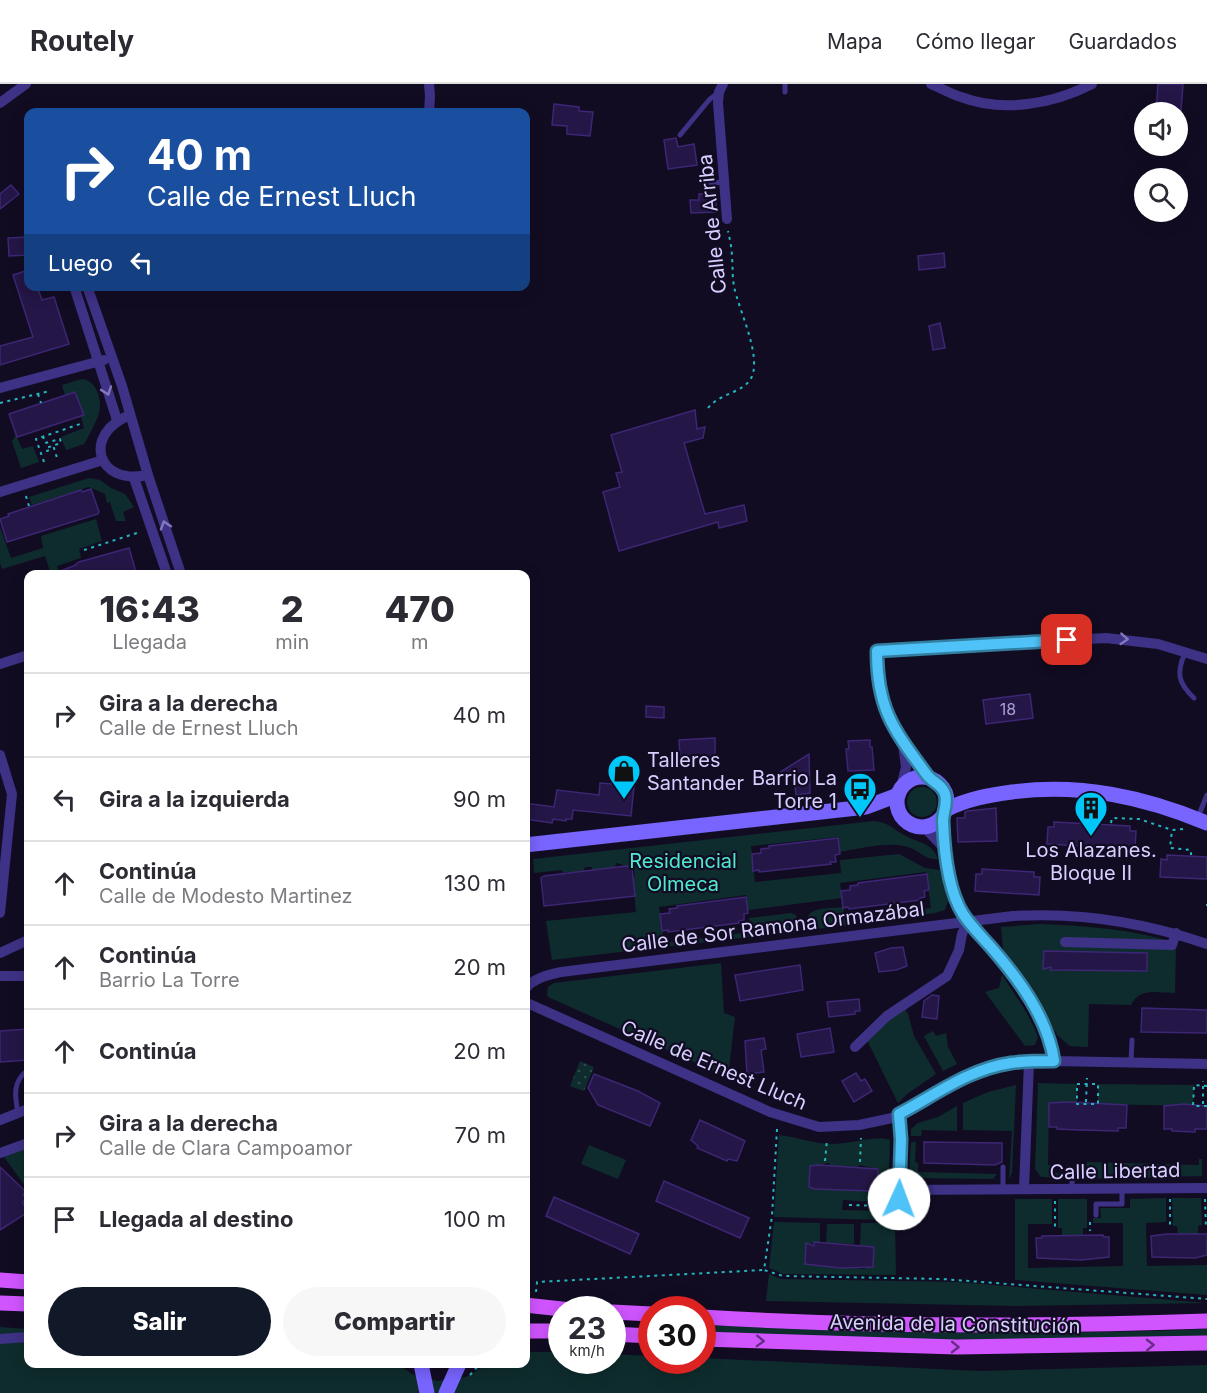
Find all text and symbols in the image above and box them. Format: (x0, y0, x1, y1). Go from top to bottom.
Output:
text: Routely (30, 24, 134, 58)
text: Mapa (827, 29, 883, 54)
text: Cómo llegar (916, 29, 1035, 54)
text: Guardados (1068, 29, 1177, 54)
map controls (1134, 102, 1188, 222)
button: sound (1134, 102, 1188, 156)
text: 40 m (147, 129, 252, 180)
icon: right (48, 132, 126, 210)
street label: Calle de Arriba (693, 153, 731, 295)
button: search (1134, 168, 1188, 222)
text: Calle de Ernest Lluch (147, 180, 417, 213)
icon: left (125, 246, 158, 279)
text: Luego (48, 250, 113, 276)
one-way arrow (100, 385, 113, 396)
one-way arrow (159, 520, 172, 531)
text: 16:43 (99, 587, 200, 631)
text: 2 (281, 587, 304, 631)
text: 470 (385, 587, 455, 631)
pin (1041, 614, 1092, 665)
icon: arrive (1050, 623, 1083, 656)
text: Llegada (112, 630, 187, 654)
text: min (275, 630, 309, 654)
text: m (411, 630, 428, 654)
one-way arrow (1119, 633, 1128, 646)
text: Gira a la derecha (99, 690, 278, 716)
icon: right (48, 699, 81, 732)
house number: 18 (1000, 699, 1016, 719)
text: 40 m (452, 702, 506, 728)
text: Calle de Ernest Lluch (99, 716, 299, 740)
place label: Talleres Santander (647, 748, 744, 795)
shop icon: Talleres Santander (606, 753, 642, 800)
place label: Barrio La Torre 1 (752, 766, 837, 813)
bus stop icon: Barrio La Torre 1 (842, 771, 878, 818)
icon: left (48, 783, 81, 816)
text: Gira a la izquierda (99, 786, 290, 812)
text: 90 m (453, 786, 506, 812)
building icon: Los Alazanes. Bloque II (1073, 790, 1109, 837)
place label: Los Alazanes. Bloque II (1025, 838, 1157, 885)
park label: Residencial Olmeca (629, 849, 737, 896)
text: Continúa (99, 858, 197, 884)
icon: ahead (48, 867, 81, 900)
text: 130 m (444, 870, 506, 896)
text: Calle de Modesto Martinez (99, 884, 353, 908)
street label: Calle de Sor Ramona Ormazábal (620, 896, 926, 958)
text: Continúa (99, 942, 197, 968)
icon: ahead (48, 951, 81, 984)
text: 20 m (453, 954, 506, 980)
text: Barrio La Torre (99, 968, 240, 992)
street label: Calle de Ernest Lluch (617, 1015, 811, 1115)
icon: ahead (48, 1035, 81, 1068)
text: Continúa (99, 1038, 197, 1064)
text: 20 m (453, 1038, 506, 1064)
text: Gira a la derecha (99, 1110, 278, 1136)
icon: right (48, 1119, 81, 1152)
text: 70 m (455, 1122, 506, 1148)
text: Calle de Clara Campoamor (99, 1136, 352, 1160)
street label: Calle Libertad (1049, 1158, 1181, 1184)
position arrow (867, 1167, 931, 1231)
icon: arrive (48, 1203, 81, 1236)
text: Llegada al destino (99, 1206, 293, 1232)
text: 100 m (444, 1206, 506, 1232)
button: Salir (48, 1287, 271, 1356)
button: Compartir (283, 1287, 506, 1356)
speed limit sign: 30 (638, 1296, 716, 1374)
text: 23 (568, 1310, 606, 1346)
street label: Avenida de la Constitución (829, 1310, 1081, 1338)
one-way arrow (756, 1335, 765, 1348)
one-way arrow (1146, 1338, 1155, 1351)
text: km/h (569, 1341, 605, 1360)
one-way arrow (951, 1341, 960, 1353)

